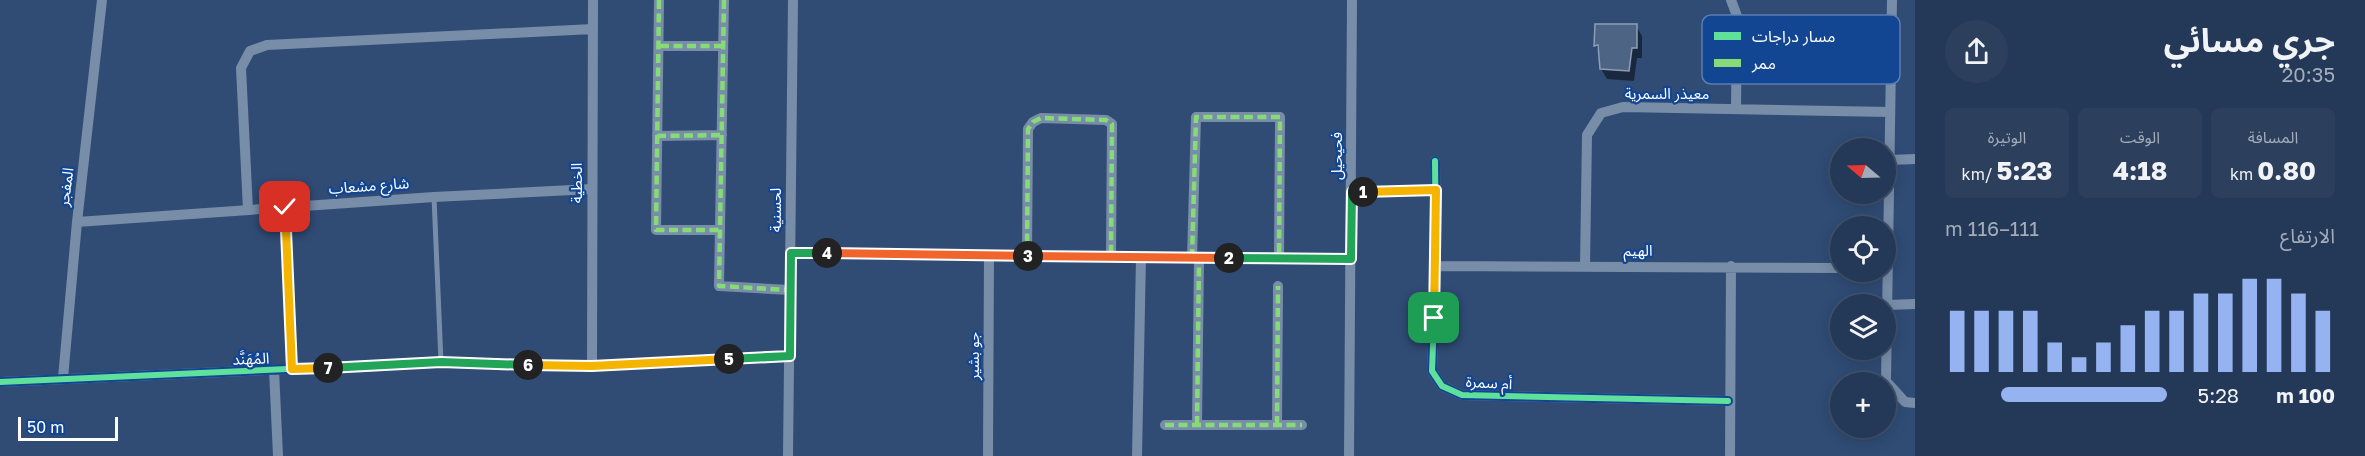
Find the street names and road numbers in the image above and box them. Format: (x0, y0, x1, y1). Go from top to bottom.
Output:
street label: معيذر السمرية (1625, 84, 1709, 103)
street label: فحيحيل (1327, 132, 1346, 180)
street label: الخطية (567, 163, 585, 203)
street label: المفجر (54, 166, 77, 208)
street label: شارع مشعاب (328, 173, 410, 201)
street label: لحسنية (766, 188, 784, 232)
street label: الهيم (1623, 241, 1653, 262)
street label: جو بشير (964, 332, 983, 381)
street label: المُهَنَّد (232, 348, 270, 369)
street label: أم سمرة (1465, 372, 1513, 395)

